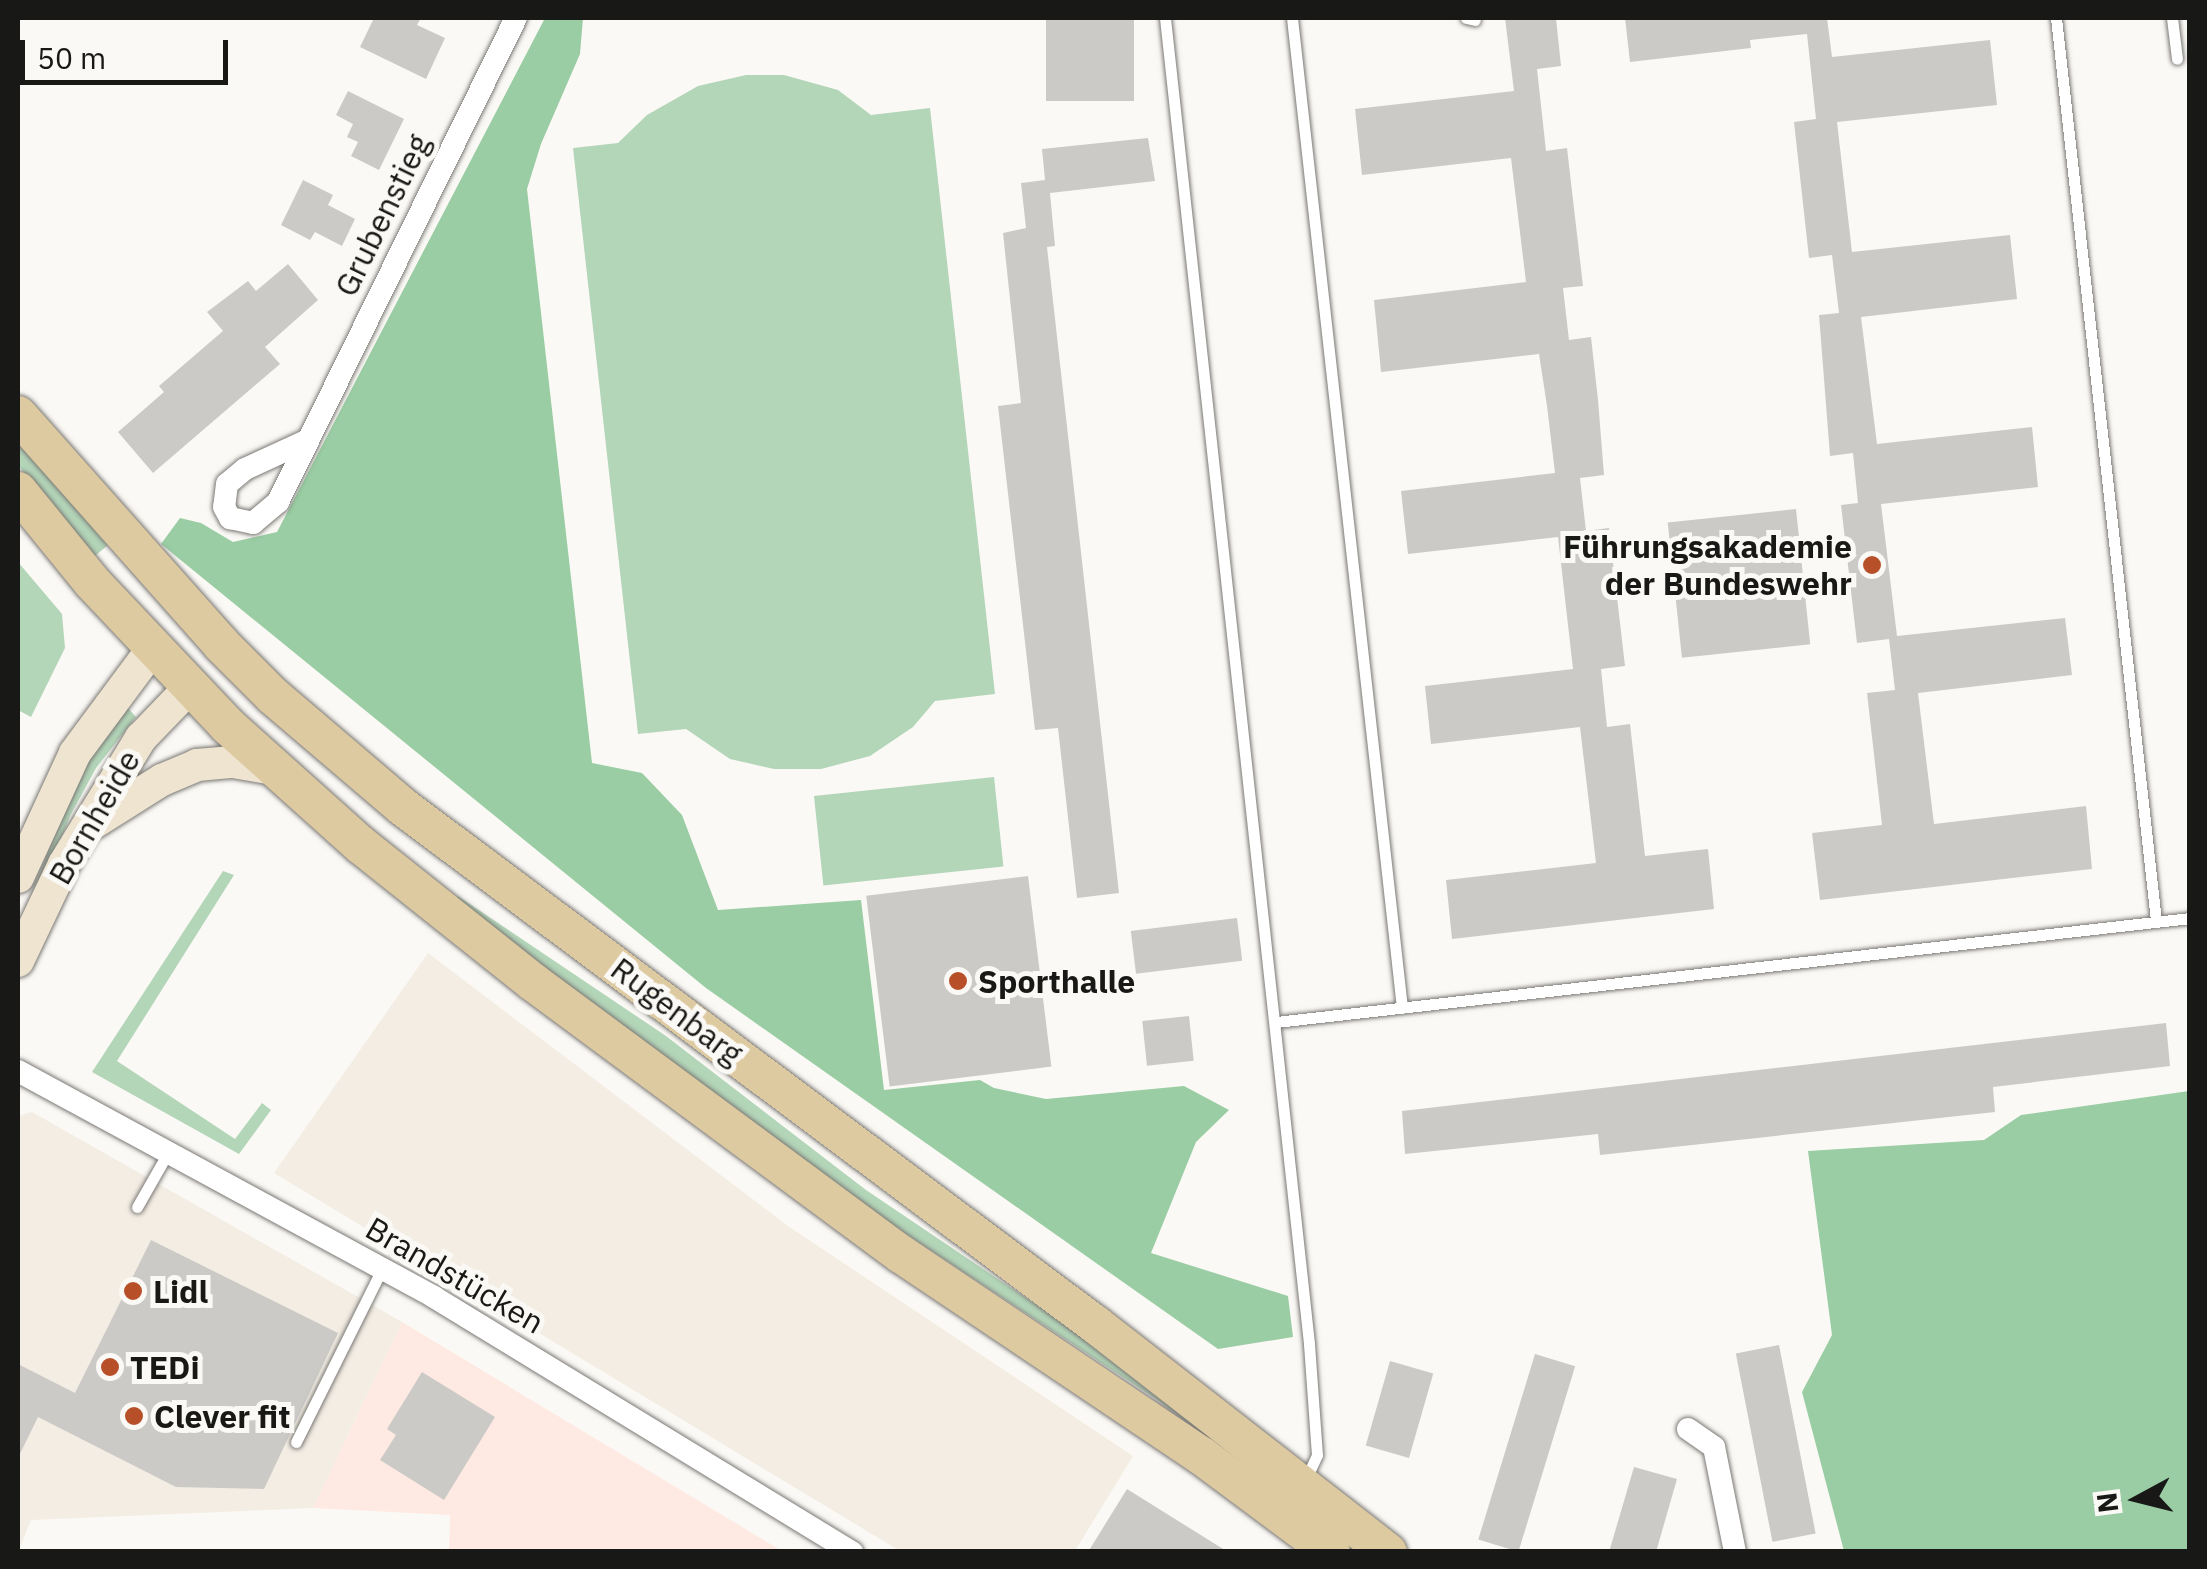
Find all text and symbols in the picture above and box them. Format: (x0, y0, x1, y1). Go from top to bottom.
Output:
scale bar (25, 20, 232, 82)
text: 50 m (37, 38, 106, 77)
street label: Grubenstieg (326, 128, 438, 302)
place label: Führungsakademie der Bundeswehr (1563, 528, 1852, 603)
marker: Führungsakademie der Bundeswehr (1861, 554, 1883, 576)
street label: Bornheide (40, 743, 148, 891)
street label: Rugenbarg (604, 949, 750, 1073)
place label: Sporthalle (978, 962, 1135, 1000)
marker: Sporthalle (947, 970, 969, 992)
street label: Brandstücken (359, 1209, 551, 1341)
place label: Lidl (153, 1272, 208, 1310)
marker: Lidl (122, 1280, 144, 1302)
place label: TEDi (130, 1348, 200, 1386)
marker: TEDi (99, 1356, 121, 1378)
place label: Clever fit (154, 1397, 291, 1435)
marker: Clever fit (123, 1405, 145, 1427)
north arrow (2087, 1449, 2187, 1549)
text: N (2087, 1490, 2126, 1515)

